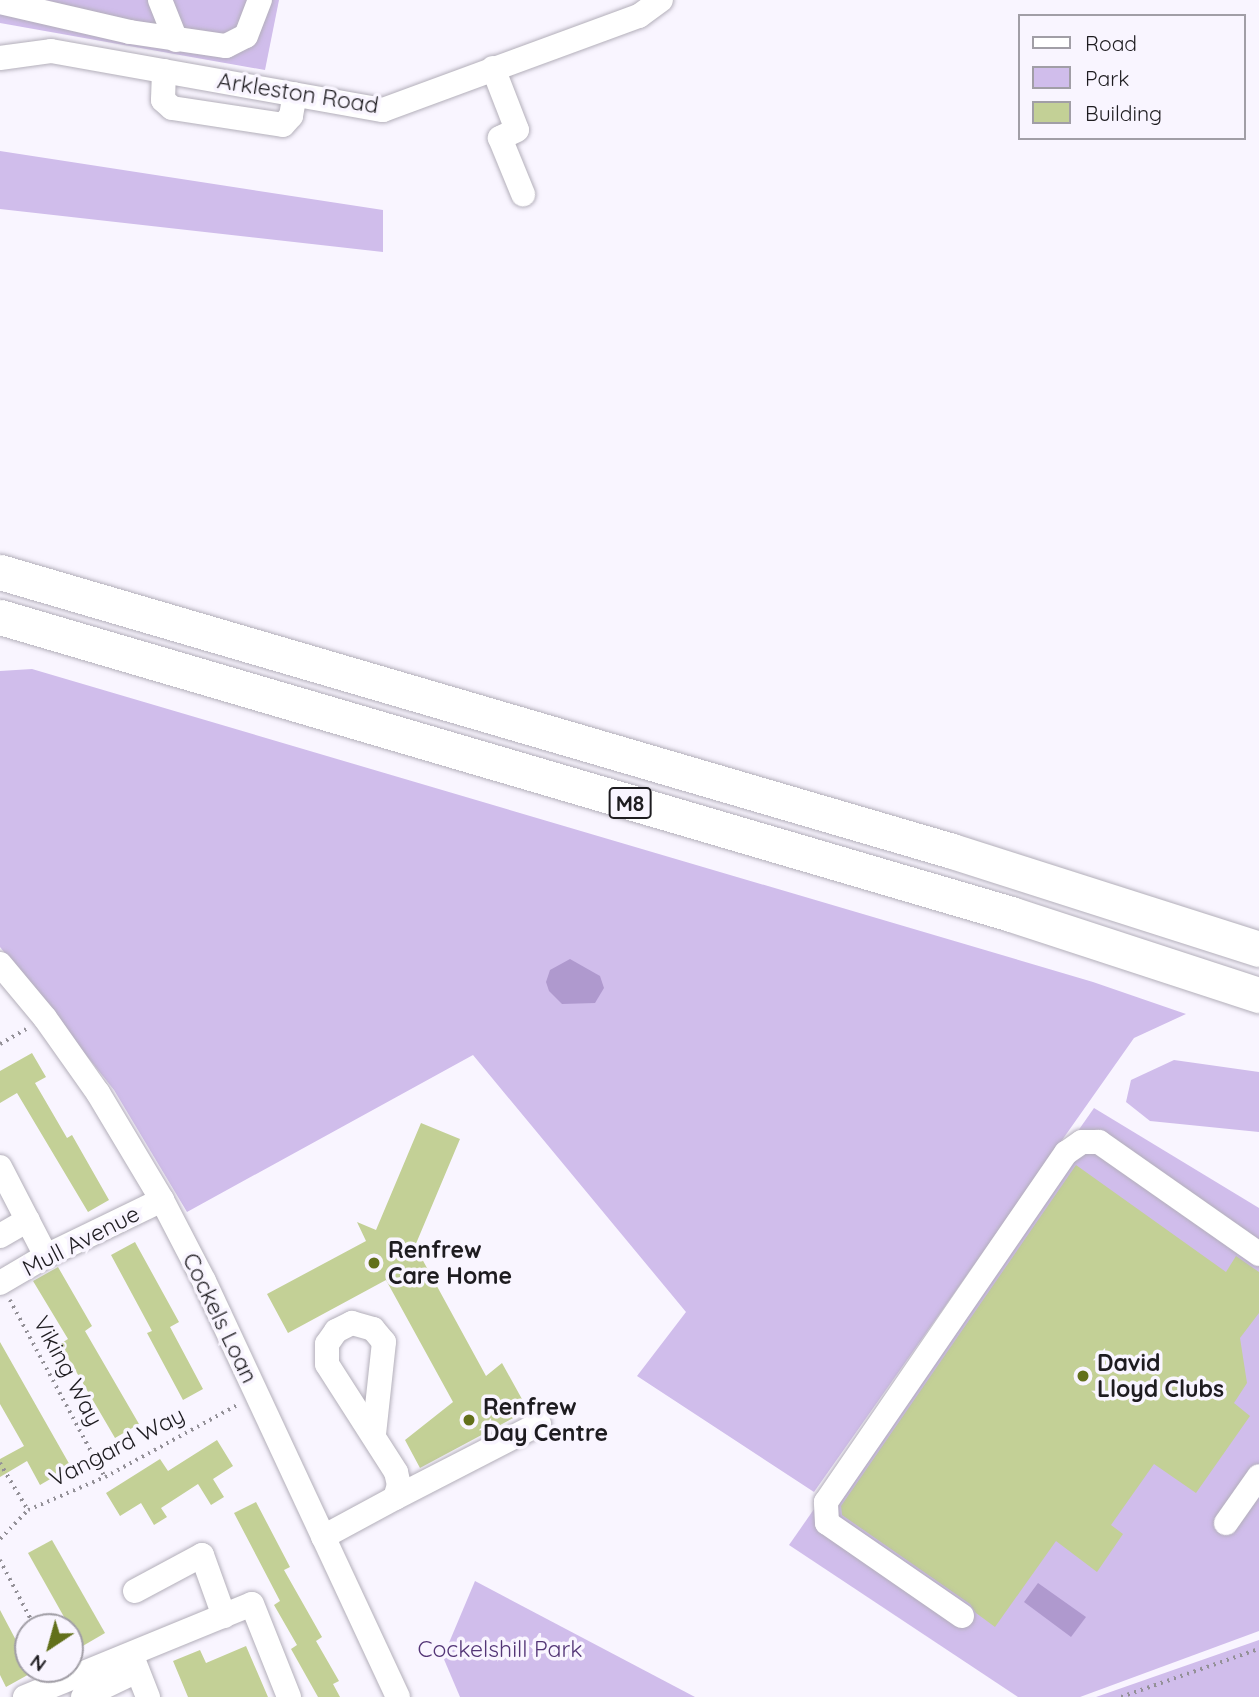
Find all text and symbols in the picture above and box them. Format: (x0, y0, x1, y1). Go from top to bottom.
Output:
legend (1018, 14, 1245, 140)
text: Road (1085, 30, 1137, 56)
text: Park (1085, 65, 1129, 91)
street label: Arkleston Road (215, 67, 381, 119)
text: Building (1085, 100, 1162, 126)
road number: M8 (607, 786, 653, 820)
street label: Mull Avenue (18, 1200, 144, 1282)
place label: Renfrew Care Home (388, 1236, 512, 1290)
street label: Cockels Loan (177, 1248, 263, 1388)
marker: Renfrew Care Home (366, 1255, 382, 1271)
street label: Viking Way (28, 1311, 108, 1431)
place label: David Lloyd Clubs (1097, 1349, 1224, 1403)
marker: David Lloyd Clubs (1075, 1368, 1091, 1384)
place label: Renfrew Day Centre (483, 1393, 608, 1447)
street label: Vangard Way (45, 1401, 189, 1493)
marker: Renfrew Day Centre (461, 1412, 477, 1428)
north arrow (14, 1613, 84, 1683)
park label: Cockelshill Park (417, 1635, 583, 1663)
text: N (25, 1650, 51, 1677)

